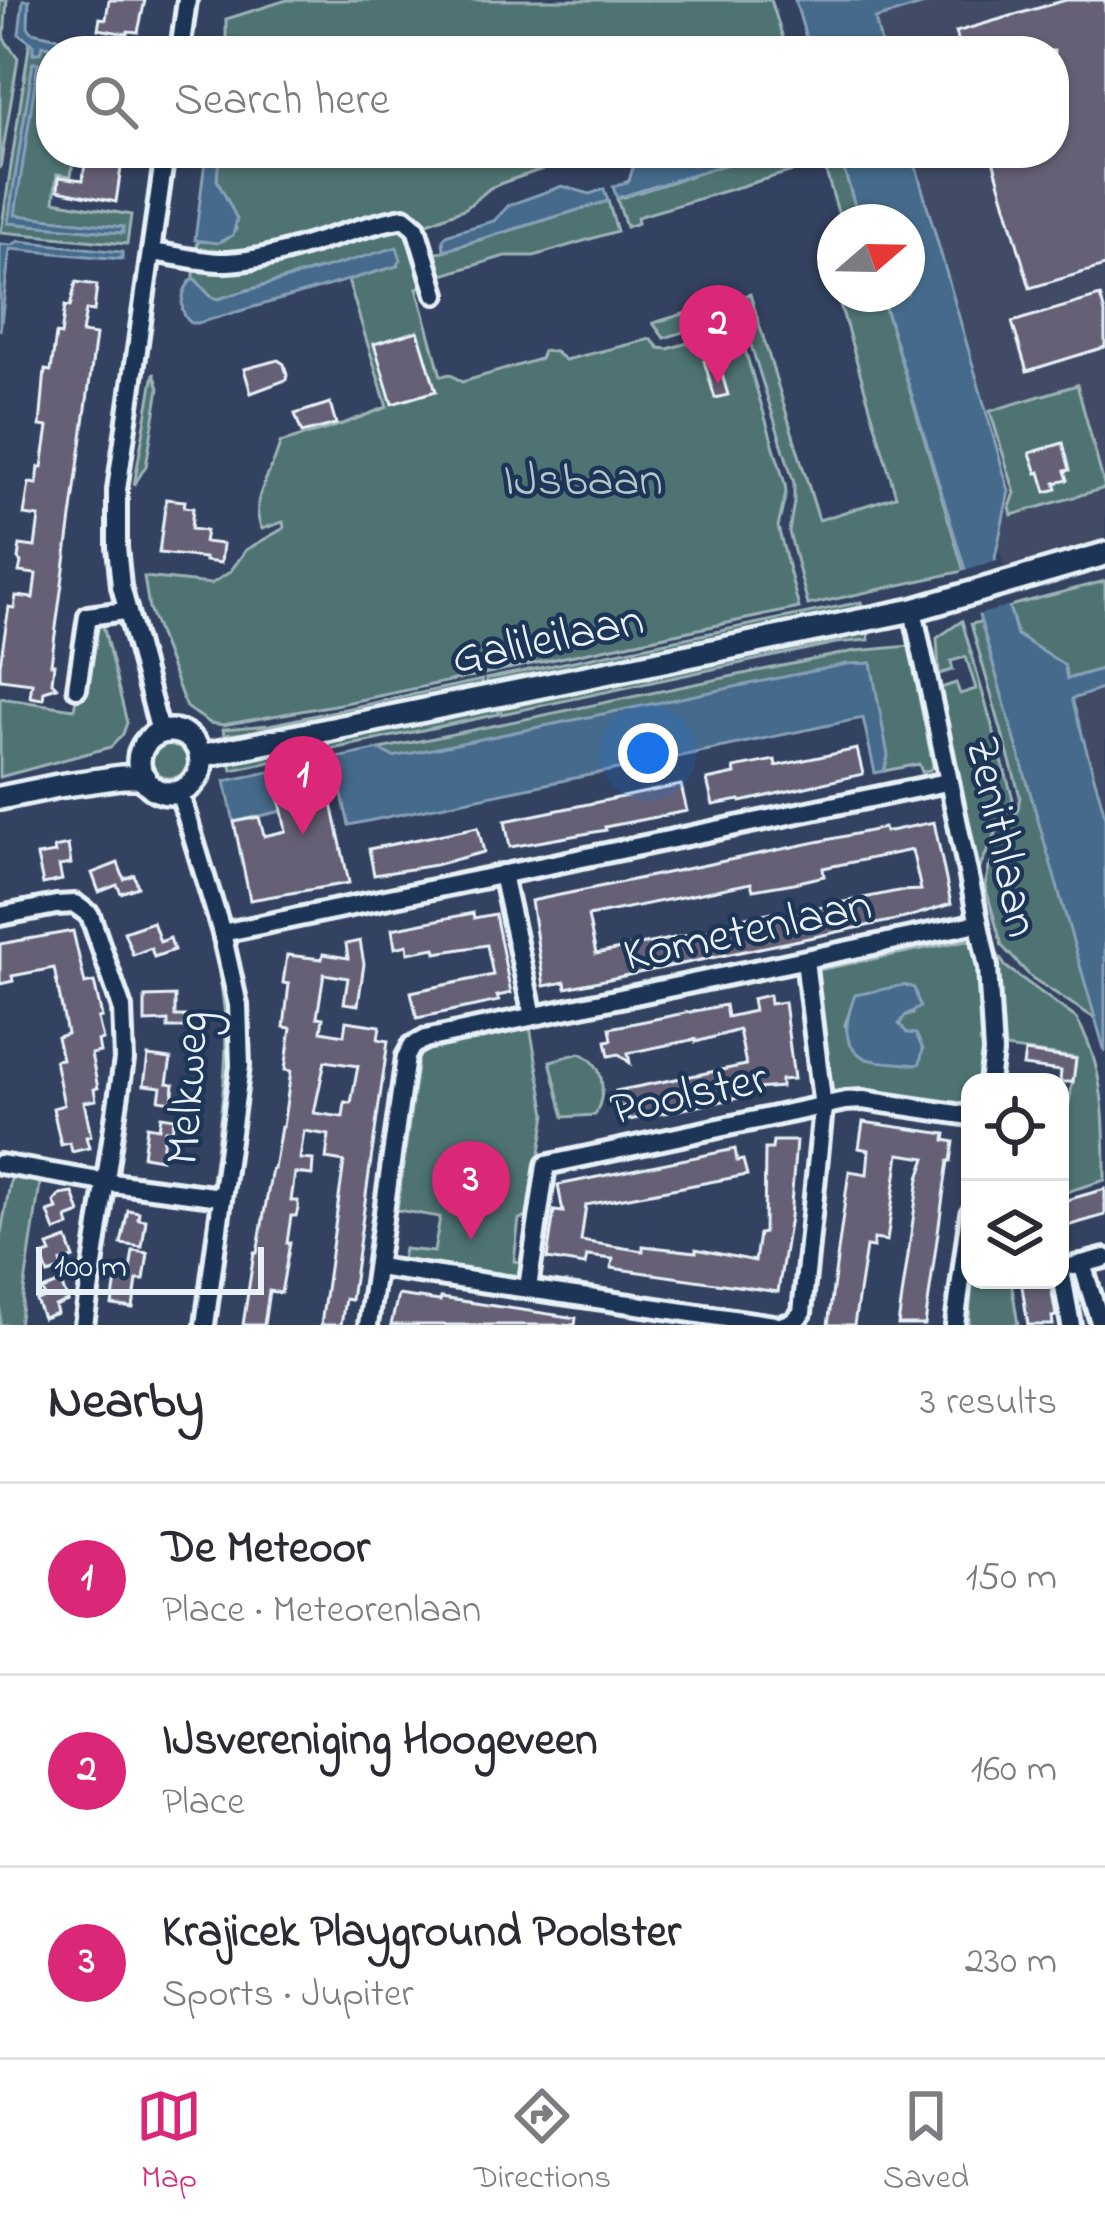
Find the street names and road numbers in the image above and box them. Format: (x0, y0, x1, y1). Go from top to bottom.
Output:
street label: Galileilaan (446, 587, 650, 695)
street label: Zenithlaan (945, 730, 1055, 944)
street label: Kometenlaan (618, 872, 878, 992)
street label: Melkweg (150, 1009, 231, 1167)
street label: Poolster (604, 1045, 774, 1147)

